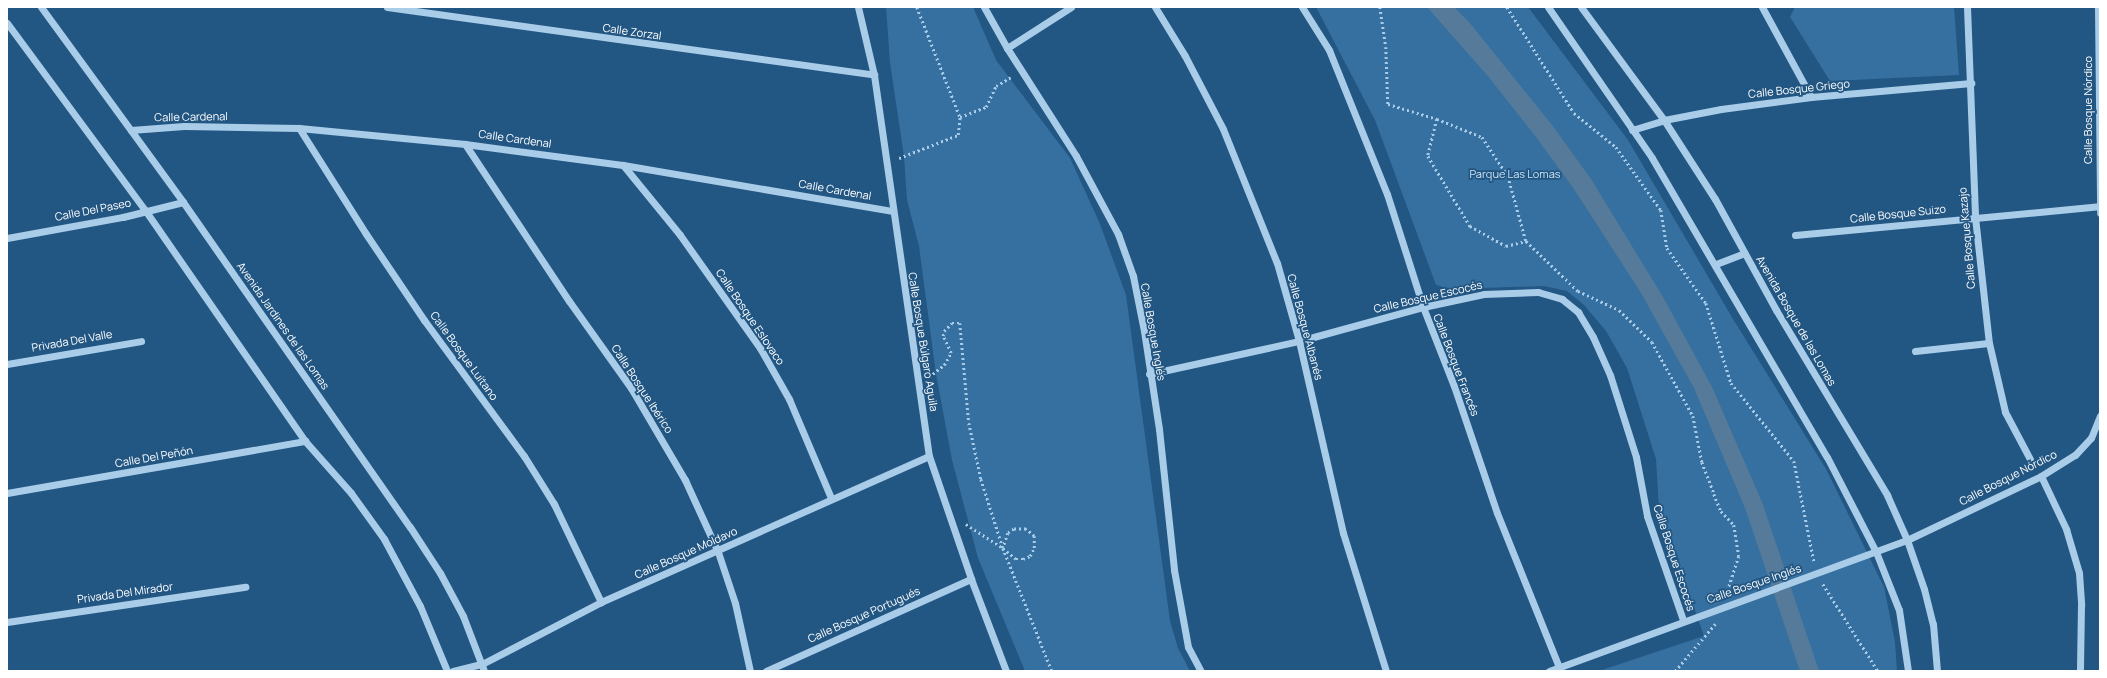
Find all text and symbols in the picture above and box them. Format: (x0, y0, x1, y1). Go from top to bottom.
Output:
street label: Calle Zorzal (602, 21, 662, 43)
street label: Calle Bosque Nórdico (2081, 56, 2095, 164)
street label: Calle Bosque Griego (1748, 77, 1850, 101)
street label: Calle Cardenal (154, 110, 228, 124)
street label: Calle Cardenal (478, 127, 552, 151)
park label: Parque Las Lomas (1469, 167, 1561, 181)
street label: Calle Cardenal (798, 177, 872, 203)
street label: Calle Bosque Kazajo (1956, 187, 1978, 289)
street label: Calle Del Paseo (54, 196, 132, 224)
street label: Calle Bosque Suizo (1849, 202, 1947, 226)
street label: Avenida Bosque de las Lomas (1753, 254, 1839, 388)
street label: Avenida Jardines de las Lomas (234, 260, 332, 392)
street label: Calle Bosque Eslovaco (713, 266, 787, 368)
street label: Calle Bosque Búlgaro Aguila (905, 271, 941, 413)
street label: Calle Bosque Albanés (1284, 273, 1326, 381)
street label: Calle Bosque Escocés (1372, 278, 1484, 316)
street label: Calle Bosque Inglés (1138, 282, 1168, 382)
street label: Calle Bosque Luitano (427, 309, 501, 403)
street label: Calle Bosque Francés (1430, 312, 1482, 418)
street label: Privada Del Valle (31, 327, 113, 355)
street label: Calle Bosque Ibérico (608, 342, 676, 436)
street label: Calle Del Peñón (114, 444, 194, 470)
street label: Calle Bosque Nórdico (1957, 448, 2059, 508)
street label: Calle Bosque Escocés (1651, 503, 1697, 613)
street label: Calle Bosque Moldavo (633, 524, 739, 582)
street label: Calle Bosque Inglés (1705, 562, 1803, 606)
street label: Privada Del Mirador (76, 580, 174, 606)
street label: Calle Bosque Portugués (806, 584, 922, 646)

